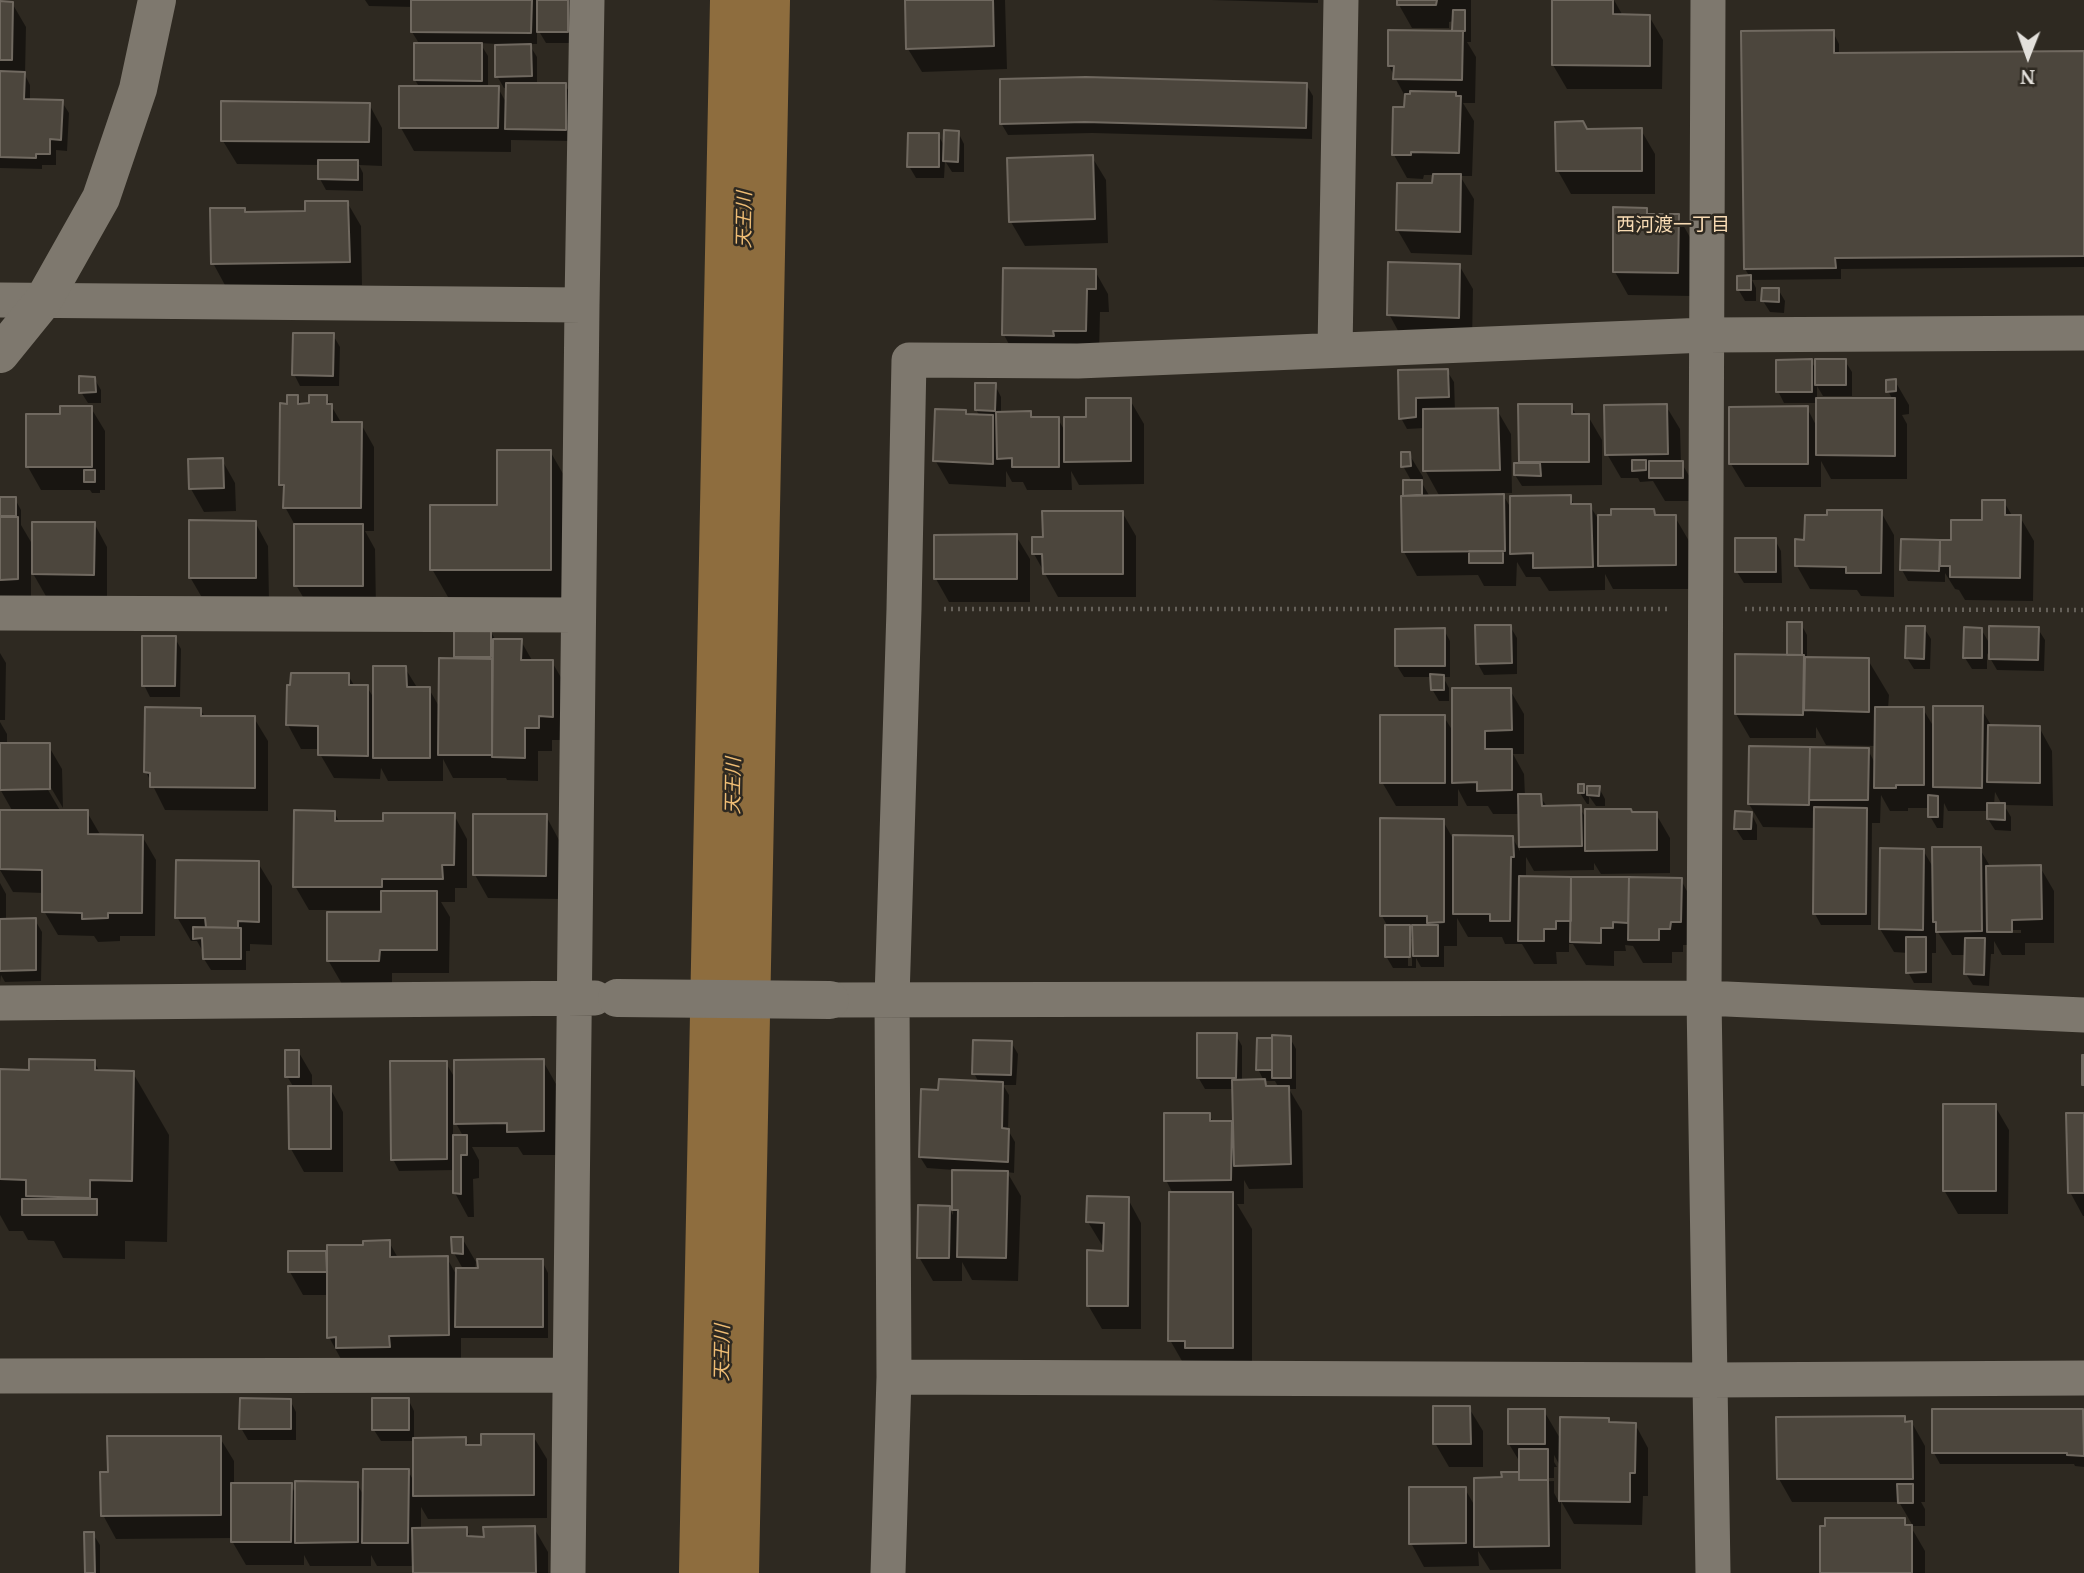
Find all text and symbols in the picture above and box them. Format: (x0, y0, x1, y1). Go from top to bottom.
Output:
north arrow (1993, 21, 2063, 91)
text: N (2020, 64, 2035, 90)
water label: 天王川 (733, 191, 757, 249)
district label: 西河渡一丁目 (1616, 215, 1730, 237)
water label: 天王川 (722, 757, 746, 815)
water label: 天王川 (711, 1324, 735, 1382)

